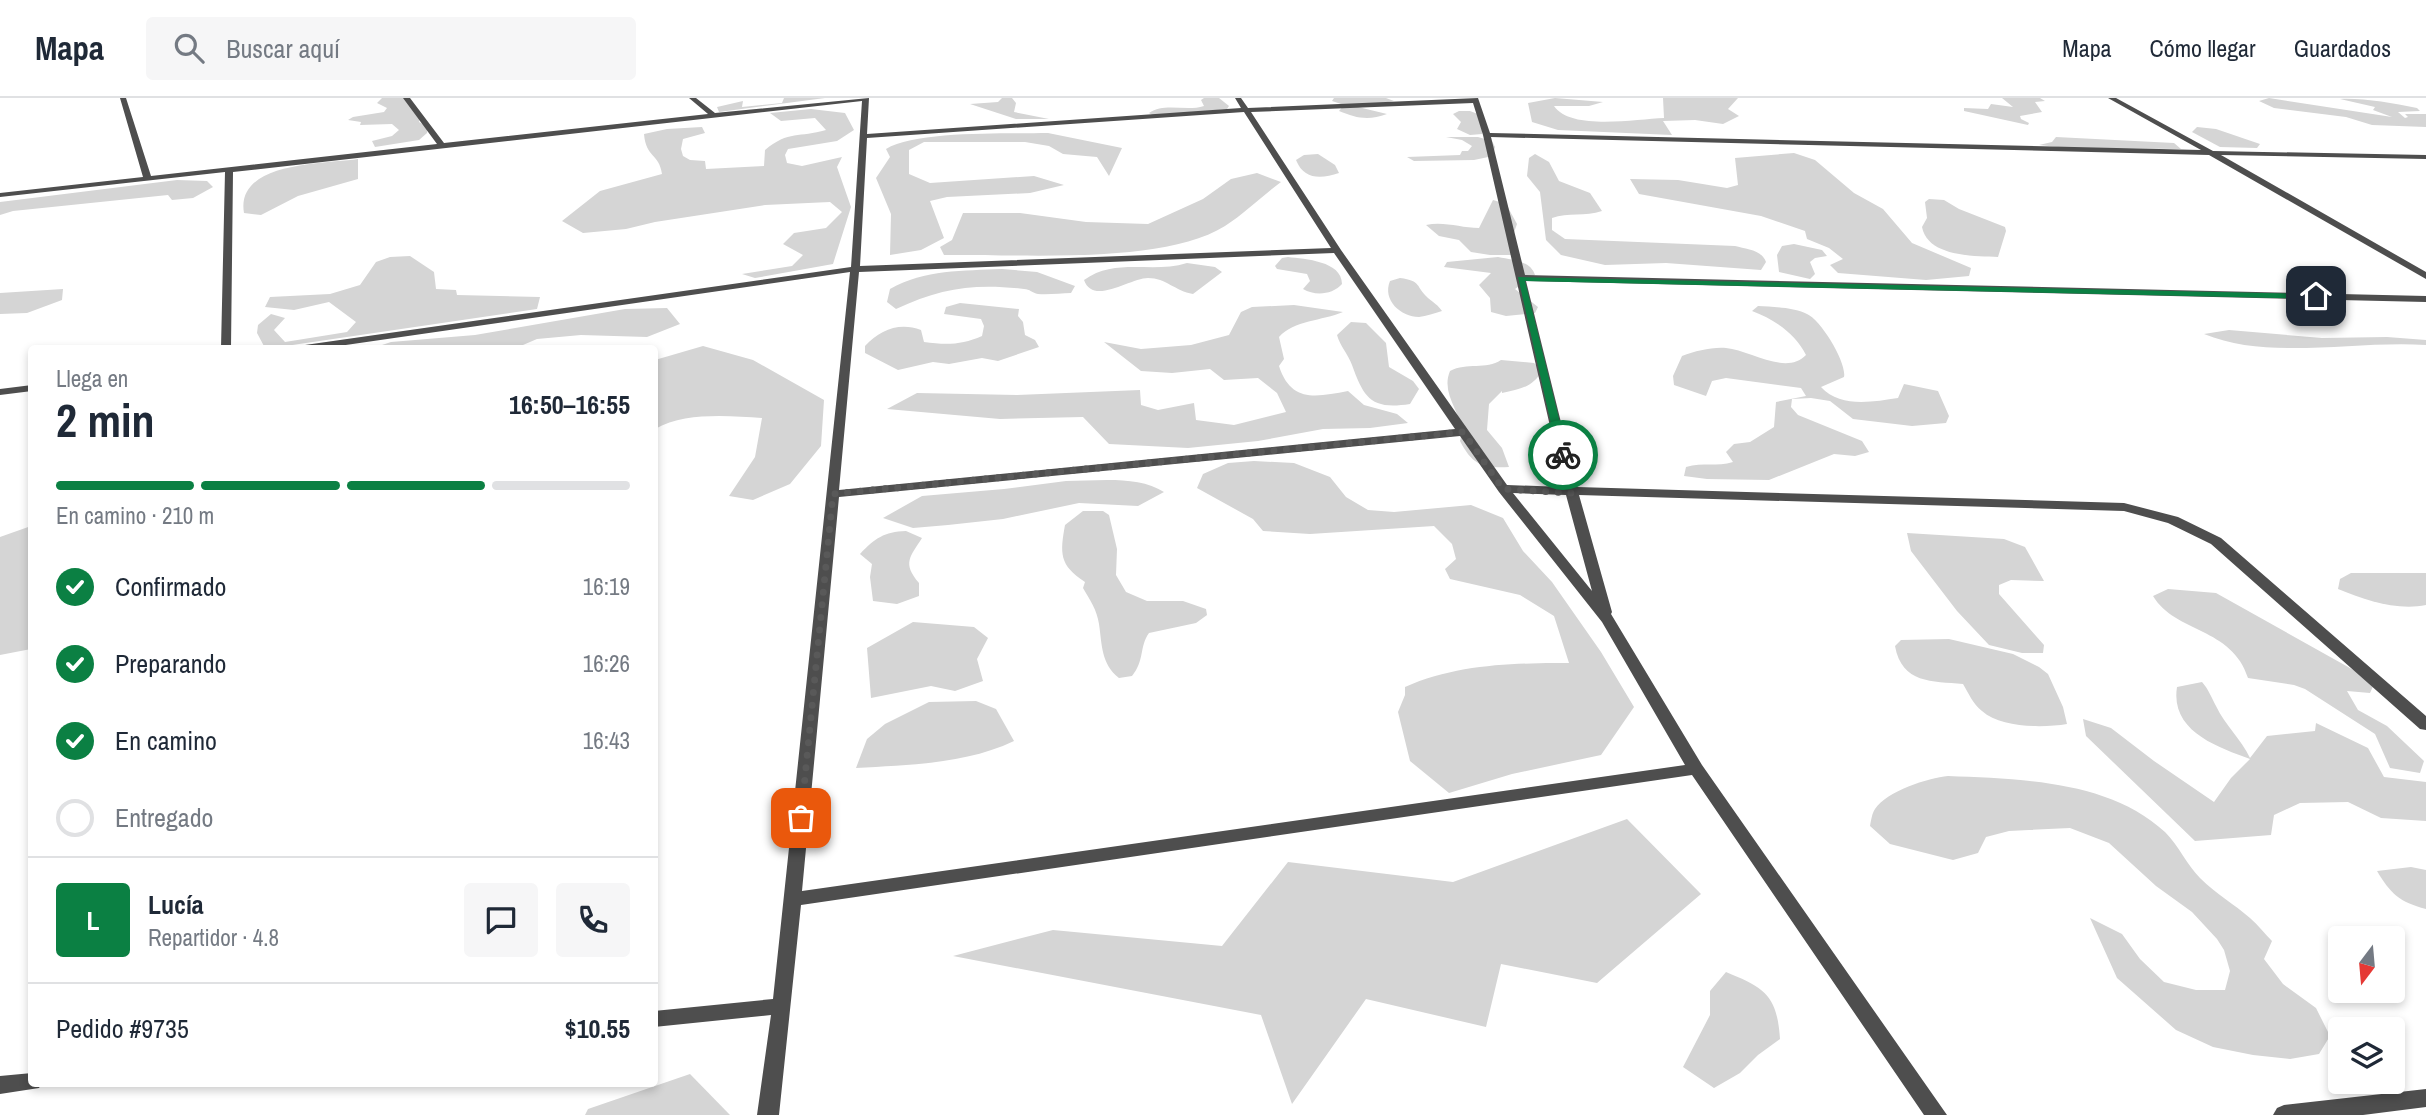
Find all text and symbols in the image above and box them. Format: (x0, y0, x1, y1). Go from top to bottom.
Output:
search box (146, 17, 636, 80)
text: Mapa (35, 26, 104, 70)
icon: search (170, 29, 208, 67)
text: Buscar aquí (226, 31, 340, 66)
text: Mapa (2062, 32, 2112, 64)
text: Cómo llegar (2150, 32, 2256, 64)
text: Guardados (2294, 32, 2391, 64)
pin (2286, 266, 2346, 326)
icon: home (2297, 277, 2335, 315)
text: Llega en (56, 363, 128, 394)
text: 16:50–16:55 (509, 387, 630, 422)
text: 2 min (56, 389, 155, 451)
courier (1528, 420, 1598, 490)
icon: bike (1544, 436, 1582, 474)
text: En camino · 210 m (56, 500, 214, 531)
icon: check (56, 568, 94, 606)
text: Confirmado (115, 569, 226, 604)
text: 16:19 (583, 571, 630, 602)
icon: check (56, 645, 94, 683)
text: Preparando (115, 646, 226, 681)
text: 16:26 (583, 648, 630, 679)
icon: check (56, 722, 94, 760)
text: En camino (115, 723, 217, 758)
text: 16:43 (583, 725, 630, 756)
pin (771, 788, 831, 848)
icon: bag (782, 799, 820, 837)
text: Entregado (115, 800, 213, 835)
button: chat (464, 883, 538, 957)
button: phone (556, 883, 630, 957)
text: Lucía (148, 887, 204, 922)
text: L (86, 903, 100, 938)
text: Repartidor · 4.8 (148, 922, 279, 953)
north arrow (2328, 926, 2404, 1003)
map controls (2328, 926, 2405, 1094)
text: Pedido #9735 (56, 1011, 189, 1046)
text: $10.55 (565, 1011, 630, 1046)
button: layers (2328, 1017, 2405, 1094)

